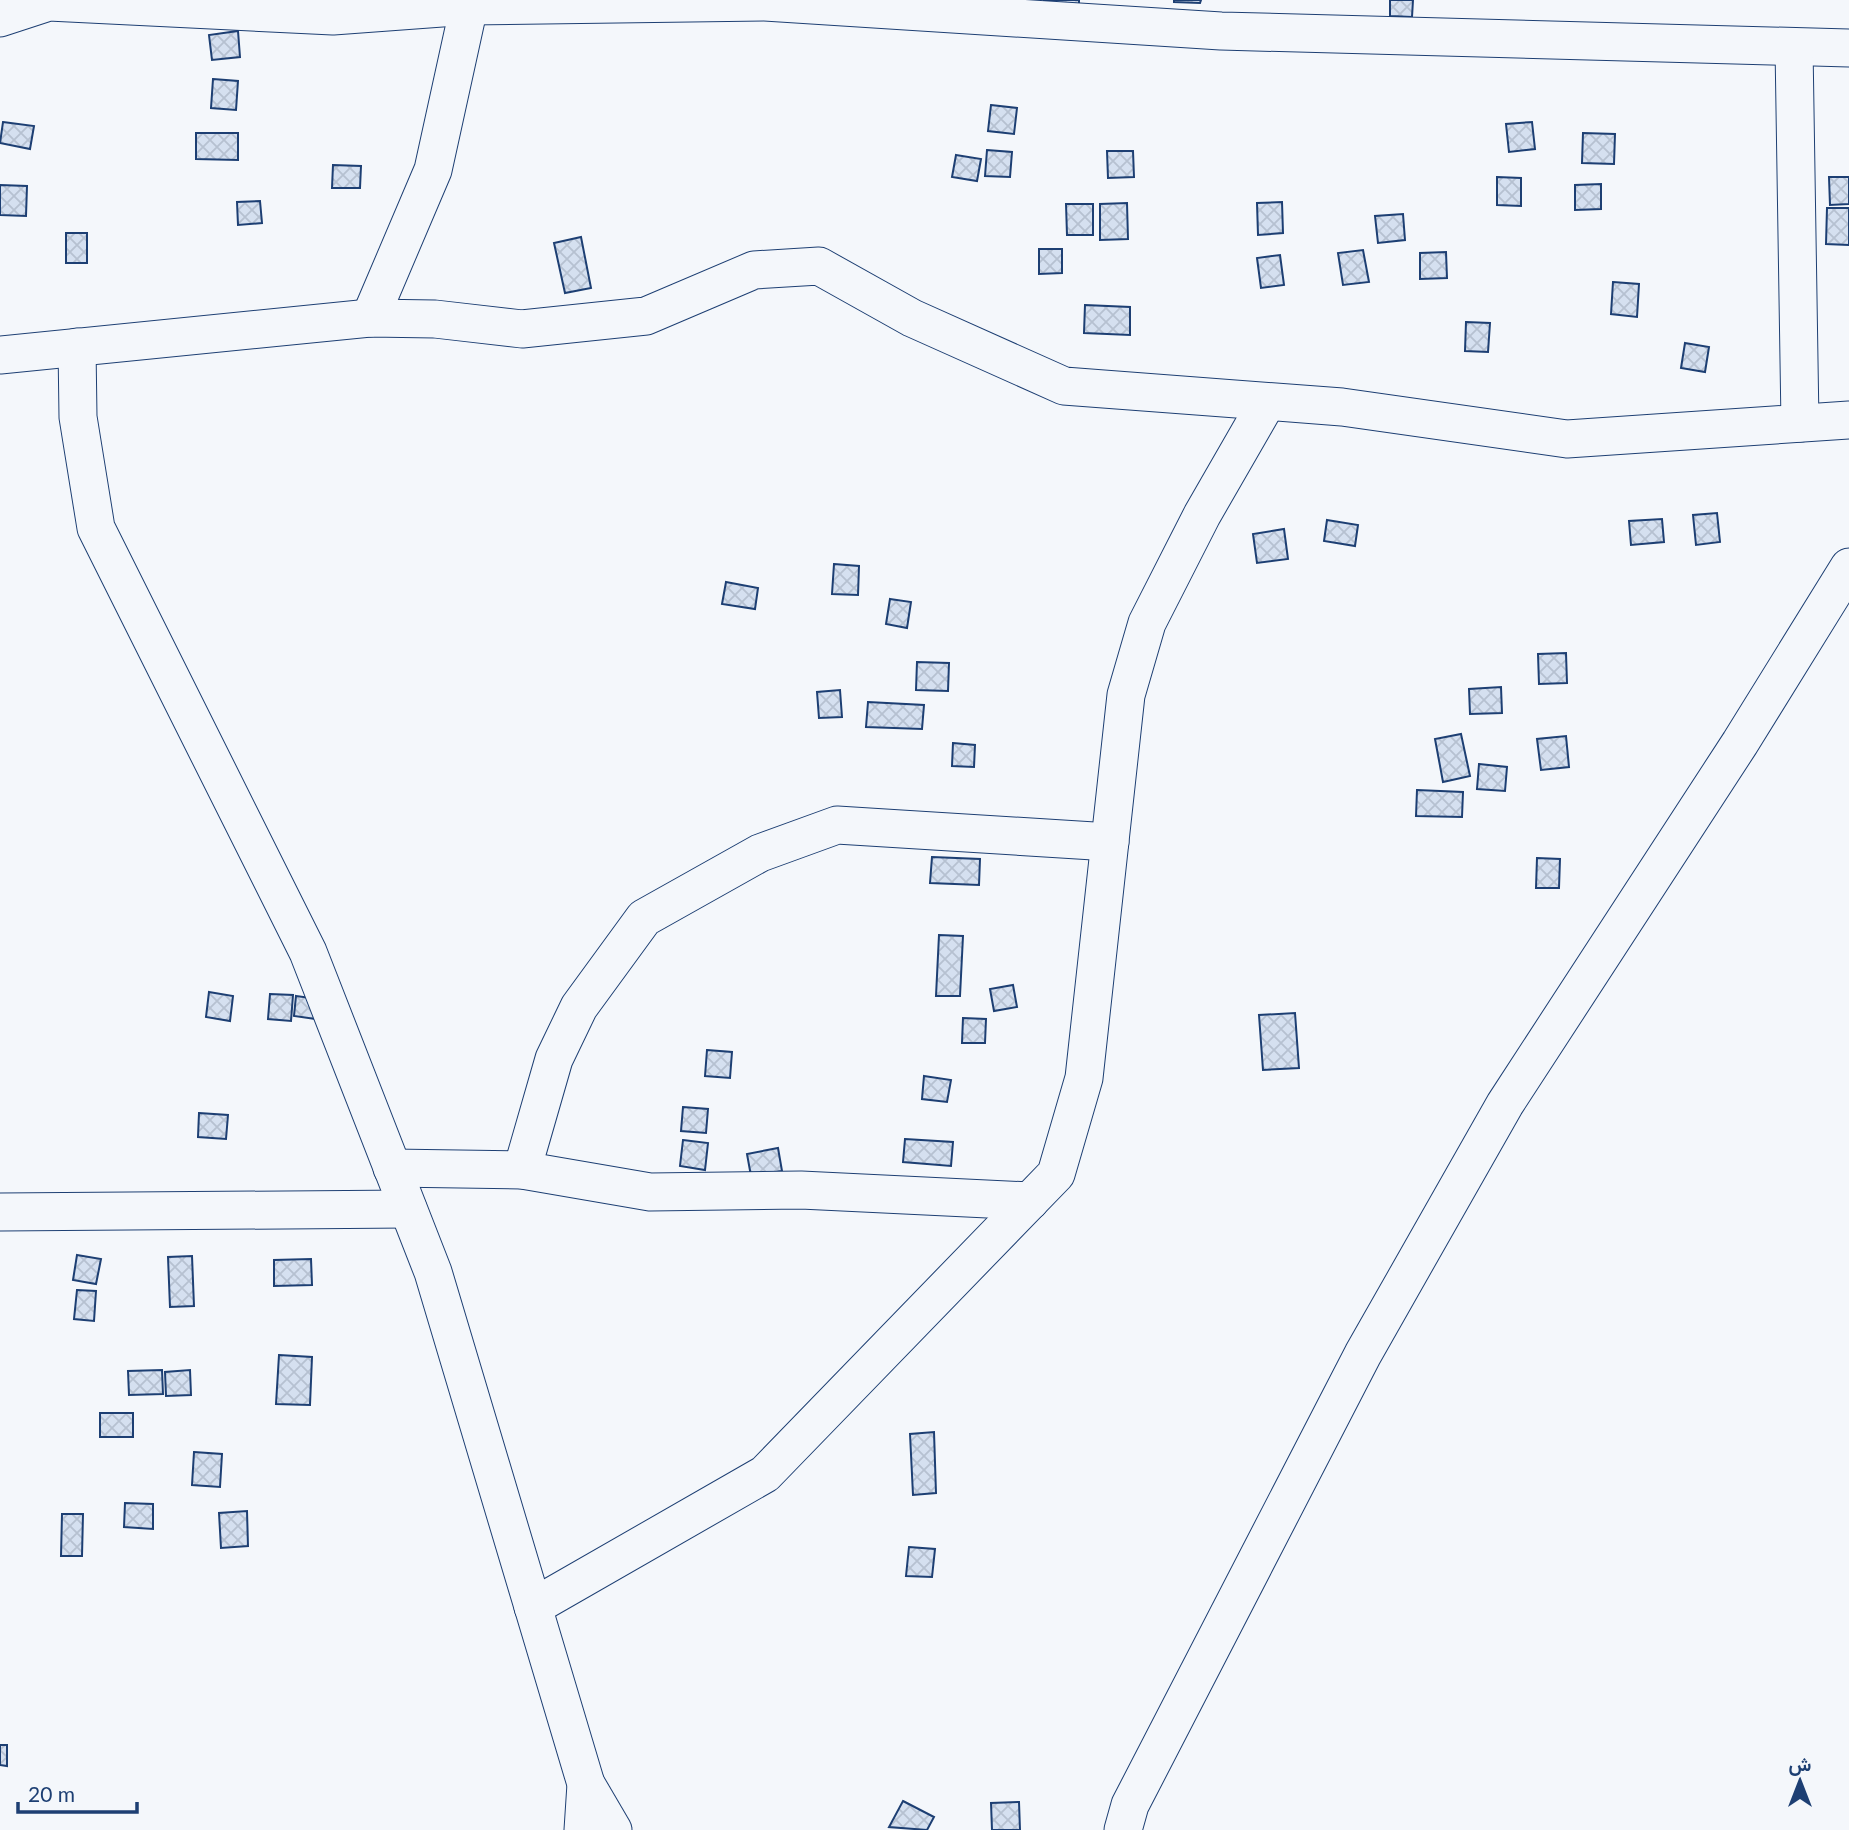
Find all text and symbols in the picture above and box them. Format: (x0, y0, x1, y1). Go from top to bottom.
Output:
north arrow (1765, 1746, 1835, 1816)
text: ش (1789, 1752, 1812, 1776)
scale bar (18, 1770, 136, 1814)
text: 20 m (28, 1781, 75, 1806)

